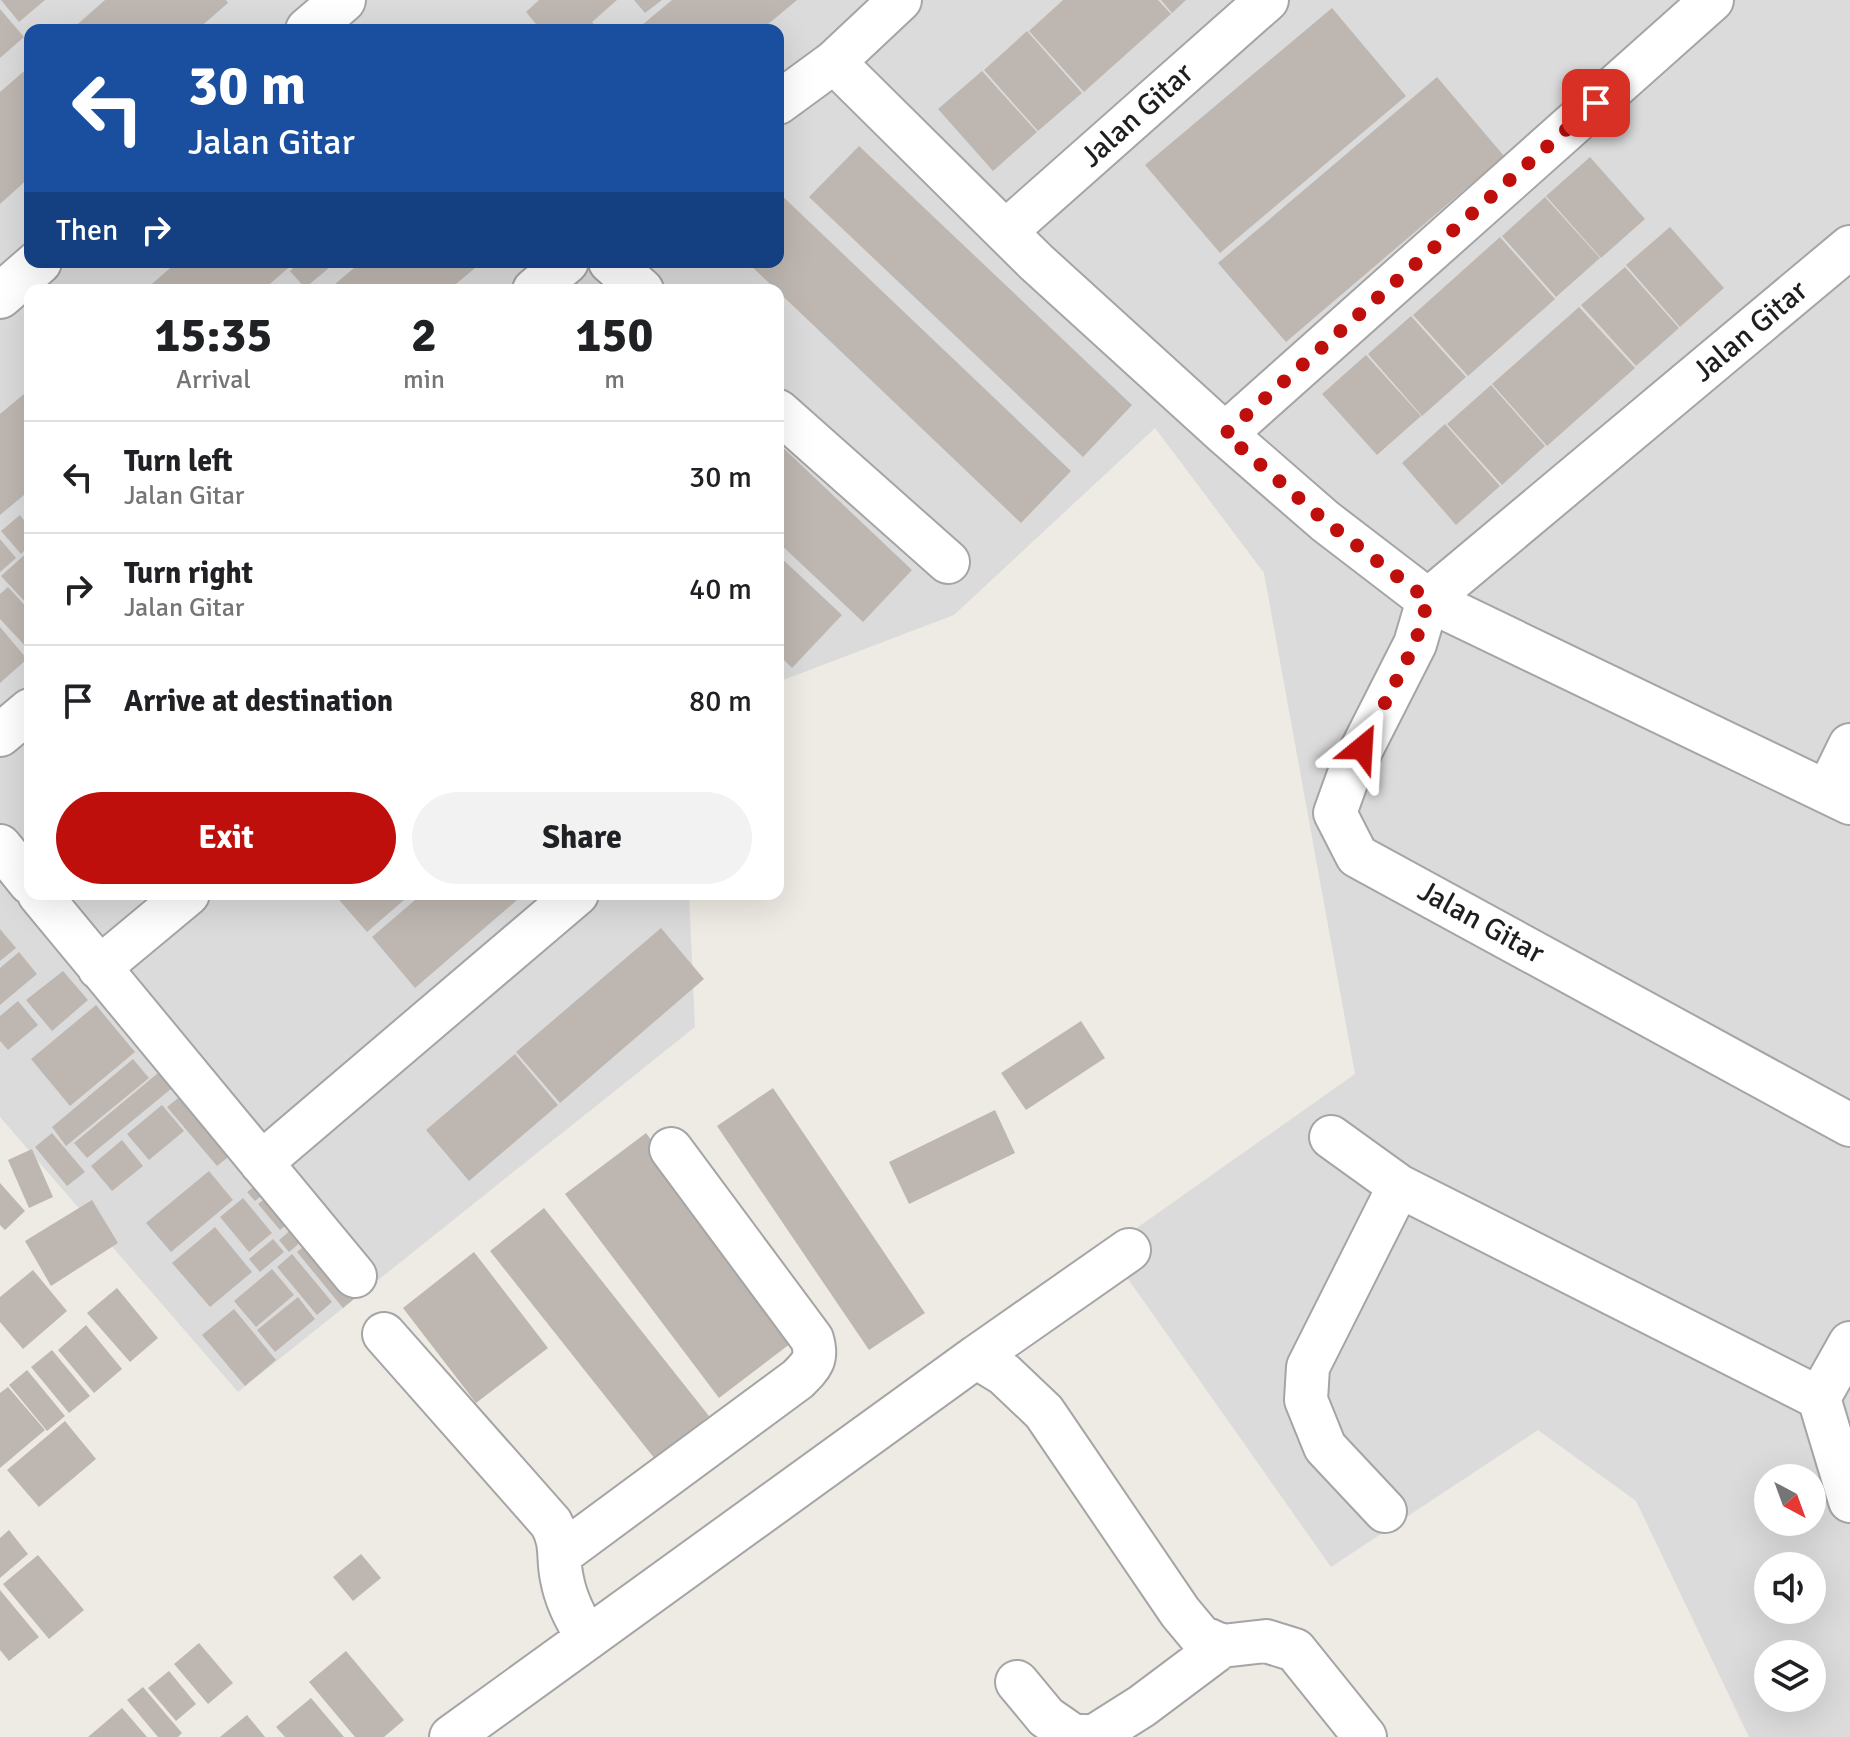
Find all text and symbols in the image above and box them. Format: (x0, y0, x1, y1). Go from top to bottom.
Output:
text: 30 m (188, 51, 306, 120)
street label: Jalan Gitar (1073, 55, 1201, 175)
icon: left (56, 56, 160, 160)
pin (1562, 69, 1630, 137)
icon: arrive (1574, 81, 1618, 125)
text: Jalan Gitar (188, 120, 355, 165)
icon: right (134, 208, 178, 252)
text: Then (56, 212, 118, 249)
street label: Jalan Gitar (1685, 272, 1815, 390)
text: 15:35 (155, 306, 272, 365)
text: 2 (411, 306, 437, 365)
text: 150 (576, 306, 653, 365)
text: Arrival (176, 364, 251, 396)
text: min (403, 364, 445, 396)
text: m (604, 364, 625, 396)
text: Turn left (124, 443, 233, 480)
icon: left (56, 455, 100, 499)
text: 30 m (689, 459, 752, 496)
text: Jalan Gitar (124, 480, 244, 512)
text: Turn right (124, 555, 253, 592)
icon: right (56, 567, 100, 611)
text: 40 m (689, 571, 752, 608)
text: Jalan Gitar (124, 592, 244, 624)
icon: arrive (56, 679, 100, 723)
text: Arrive at destination (124, 683, 393, 720)
text: 80 m (689, 683, 752, 720)
position arrow (1320, 706, 1404, 790)
button: Exit (56, 792, 396, 884)
button: Share (412, 792, 752, 884)
street label: Jalan Gitar (1411, 872, 1551, 972)
north arrow (1754, 1464, 1826, 1536)
map controls (1754, 1464, 1826, 1712)
button: sound (1754, 1552, 1826, 1624)
button: layers (1754, 1640, 1826, 1712)

